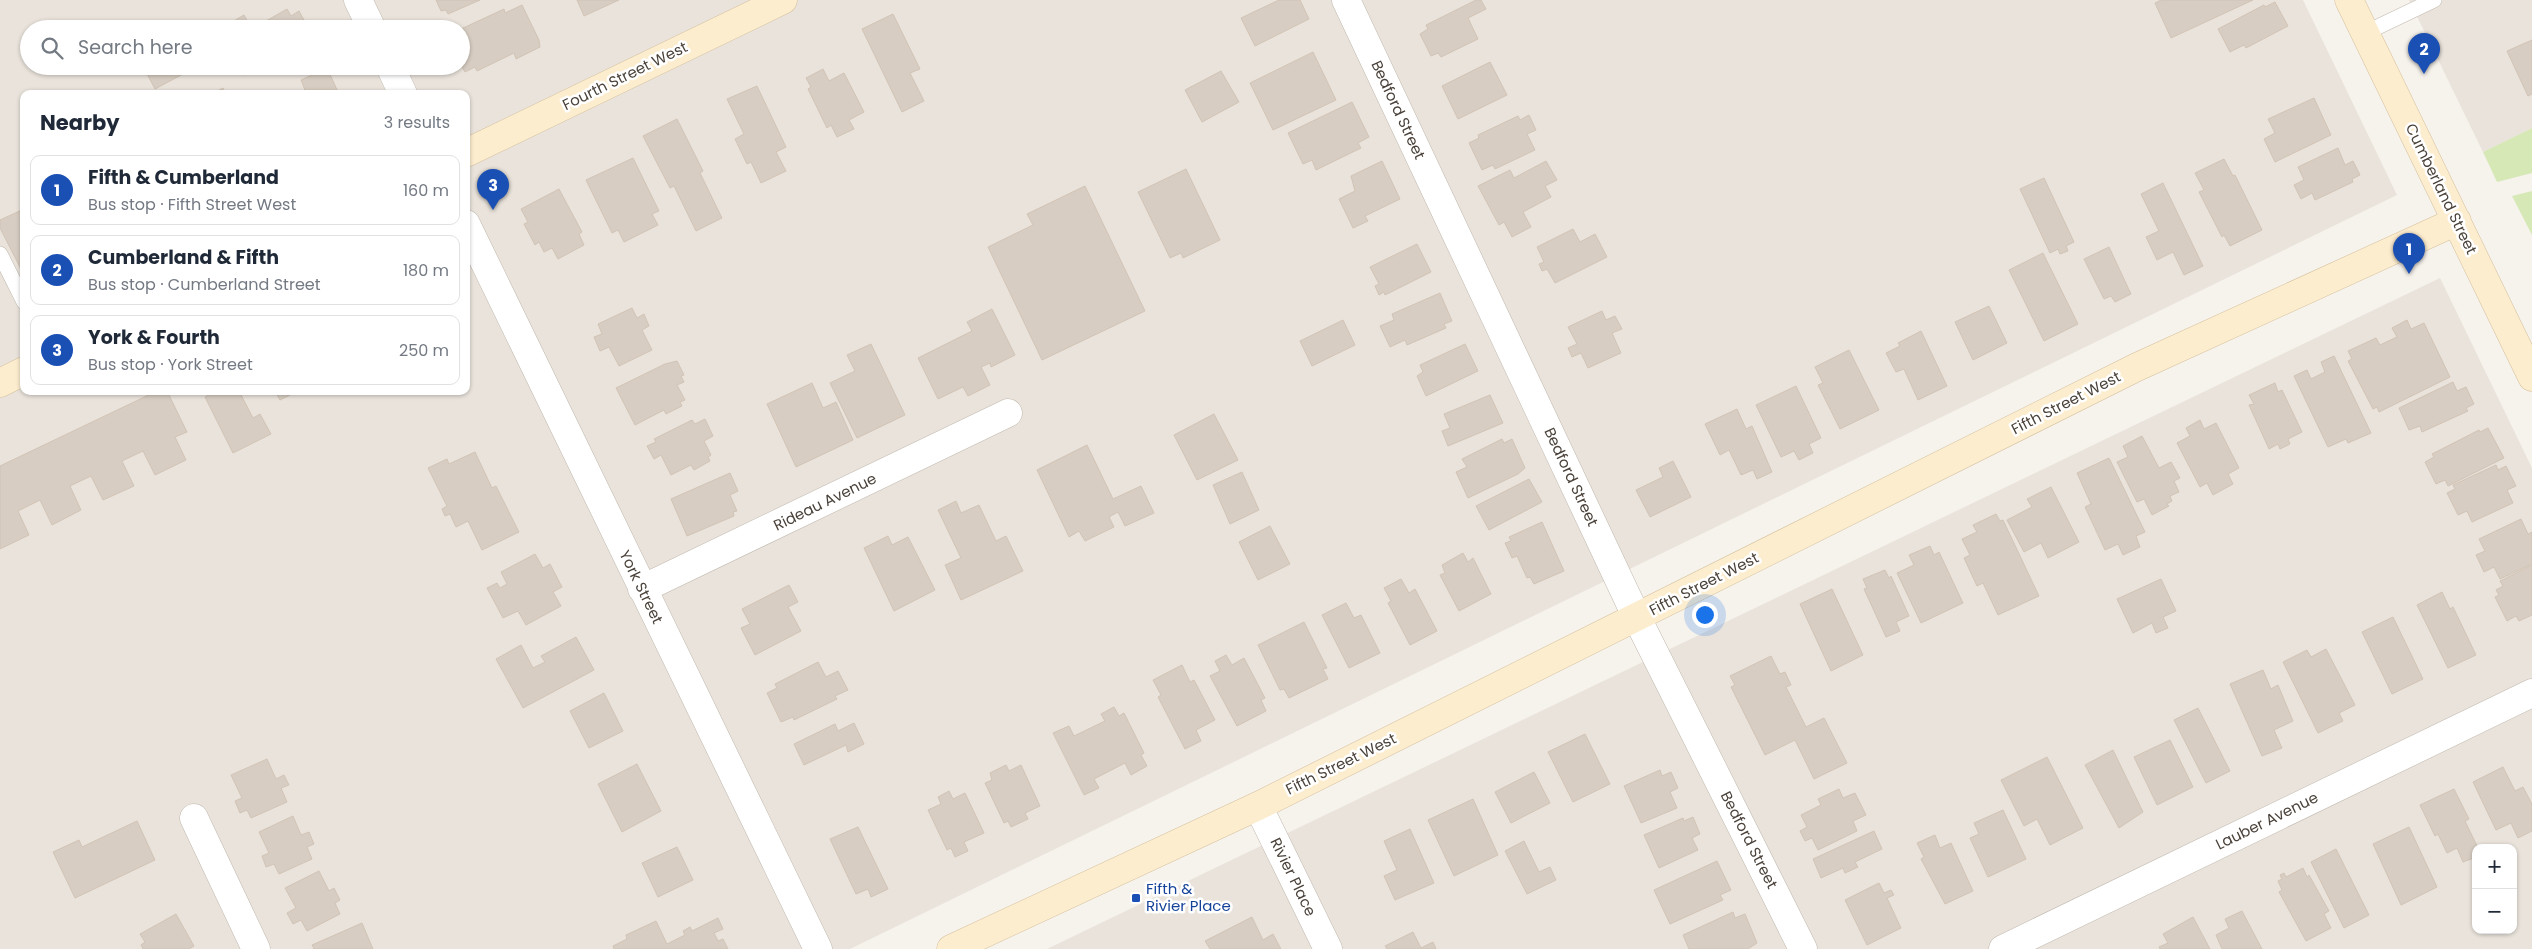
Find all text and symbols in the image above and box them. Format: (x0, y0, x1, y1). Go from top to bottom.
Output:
search box (20, 20, 470, 75)
pin: 2 (2408, 33, 2440, 74)
icon: search (38, 34, 66, 62)
text: Search here (78, 34, 192, 61)
street label: Fourth Street West (559, 36, 691, 115)
street label: Bedford Street (1366, 57, 1431, 163)
text: Nearby (40, 108, 120, 137)
text: 3 results (384, 111, 450, 134)
street label: Cumberland Street (2401, 120, 2482, 258)
text: Fifth & Cumberland (88, 164, 279, 191)
pin: 3 (477, 169, 509, 210)
text: 1 (54, 179, 60, 202)
text: 160 m (403, 179, 449, 202)
text: Bus stop · Fifth Street West (88, 193, 296, 216)
pin: 1 (2393, 233, 2425, 274)
text: Cumberland & Fifth (88, 244, 279, 271)
text: 2 (52, 259, 62, 282)
text: 180 m (403, 259, 449, 282)
text: Bus stop · Cumberland Street (88, 273, 321, 296)
text: York & Fourth (88, 324, 220, 351)
text: 3 (52, 339, 62, 362)
text: 250 m (399, 339, 449, 362)
text: Bus stop · York Street (88, 353, 253, 376)
street label: Fifth Street West (2007, 366, 2124, 439)
street label: Bedford Street (1539, 424, 1604, 530)
street label: Rideau Avenue (770, 467, 880, 536)
street label: York Street (615, 546, 668, 627)
street label: Fifth Street West (1645, 547, 1762, 620)
your location (1692, 602, 1718, 628)
street label: Fifth Street West (1282, 728, 1399, 799)
street label: Bedford Street (1716, 787, 1783, 892)
street label: Lauber Avenue (2212, 787, 2322, 854)
street label: Rivier Place (1265, 834, 1321, 919)
map controls (2472, 844, 2517, 934)
button: + (2472, 844, 2517, 889)
place label: Fifth & Rivier Place (1146, 878, 1231, 916)
button: − (2472, 889, 2517, 934)
marker: Fifth & Rivier Place (1130, 892, 1142, 904)

